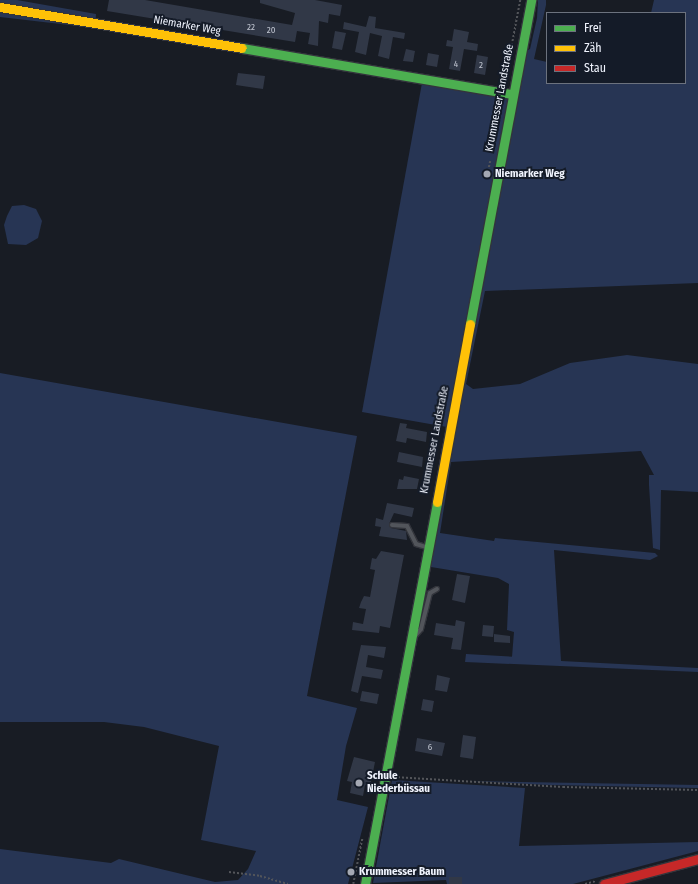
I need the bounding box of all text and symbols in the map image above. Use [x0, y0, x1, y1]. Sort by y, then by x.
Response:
legend [546, 12, 686, 84]
street label: Niemarker Weg [152, 14, 222, 38]
text: Frei [584, 21, 602, 35]
house number: 22 [247, 22, 255, 32]
house number: 20 [267, 25, 275, 35]
text: Zäh [584, 41, 602, 55]
street label: Krummesser Landstraße [483, 43, 517, 153]
house number: 4 [454, 59, 458, 69]
house number: 2 [479, 60, 483, 70]
text: Stau [584, 61, 606, 75]
place label: Niemarker Weg [495, 167, 565, 181]
marker: Niemarker Weg [482, 169, 492, 179]
street label: Krummesser Landstraße [418, 385, 452, 495]
house number: 6 [428, 742, 432, 752]
place label: Schule Niederbüssau [367, 770, 430, 796]
marker: Schule Niederbüssau [354, 778, 364, 788]
place label: Krummesser Baum [359, 865, 445, 879]
marker: Krummesser Baum [346, 867, 356, 877]

